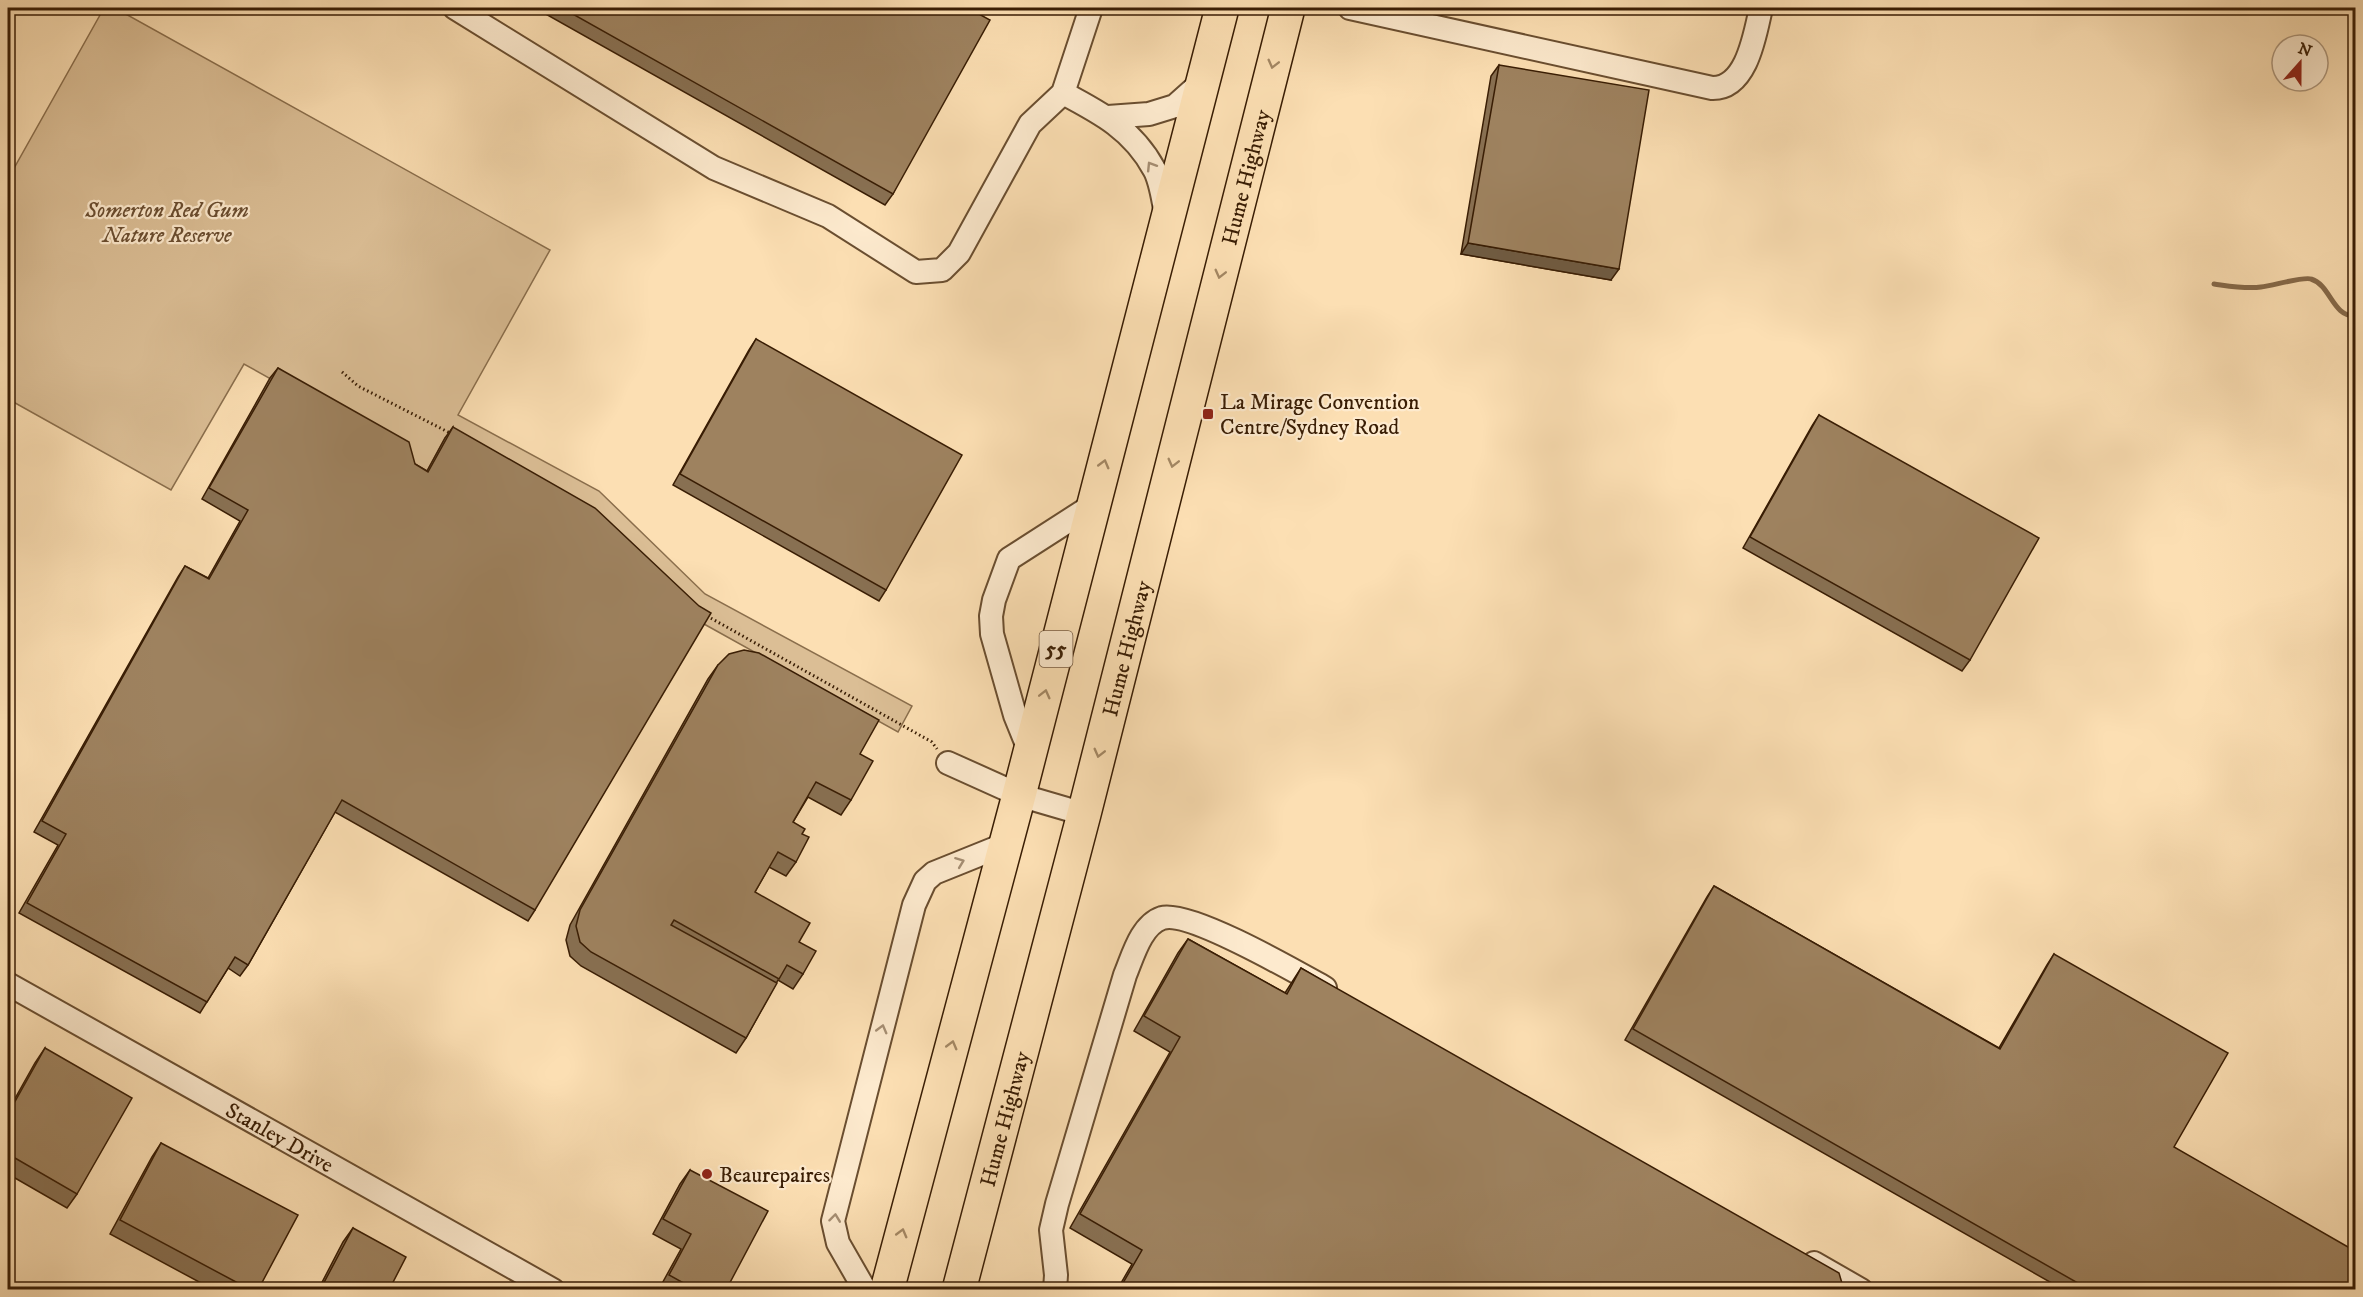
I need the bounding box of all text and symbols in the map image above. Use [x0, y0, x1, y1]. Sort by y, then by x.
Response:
north arrow [2270, 33, 2330, 93]
text: N [2295, 38, 2315, 62]
one-way arrow [1268, 59, 1281, 69]
street label: Hume Highway [1216, 106, 1277, 248]
one-way arrow [1147, 161, 1158, 172]
park label: Somerton Red Gum Nature Reserve [84, 197, 249, 249]
one-way arrow [1215, 268, 1228, 278]
place label: La Mirage Convention Centre/Sydney Road [1220, 389, 1420, 441]
marker: La Mirage Convention Centre/Sydney Road [1201, 407, 1215, 421]
one-way arrow [1167, 457, 1180, 467]
one-way arrow [1096, 459, 1109, 469]
street label: Hume Highway [1097, 577, 1158, 719]
road number: 55 [1040, 631, 1072, 667]
one-way arrow [1038, 689, 1050, 699]
one-way arrow [1094, 748, 1106, 758]
one-way arrow [954, 857, 965, 869]
one-way arrow [875, 1024, 888, 1034]
one-way arrow [945, 1040, 957, 1050]
street label: Hume Highway [975, 1048, 1036, 1190]
street label: Stanley Drive [221, 1097, 338, 1179]
place label: Beaurepaires [719, 1162, 830, 1189]
marker: Beaurepaires [700, 1167, 714, 1181]
one-way arrow [828, 1213, 840, 1223]
one-way arrow [895, 1228, 907, 1239]

